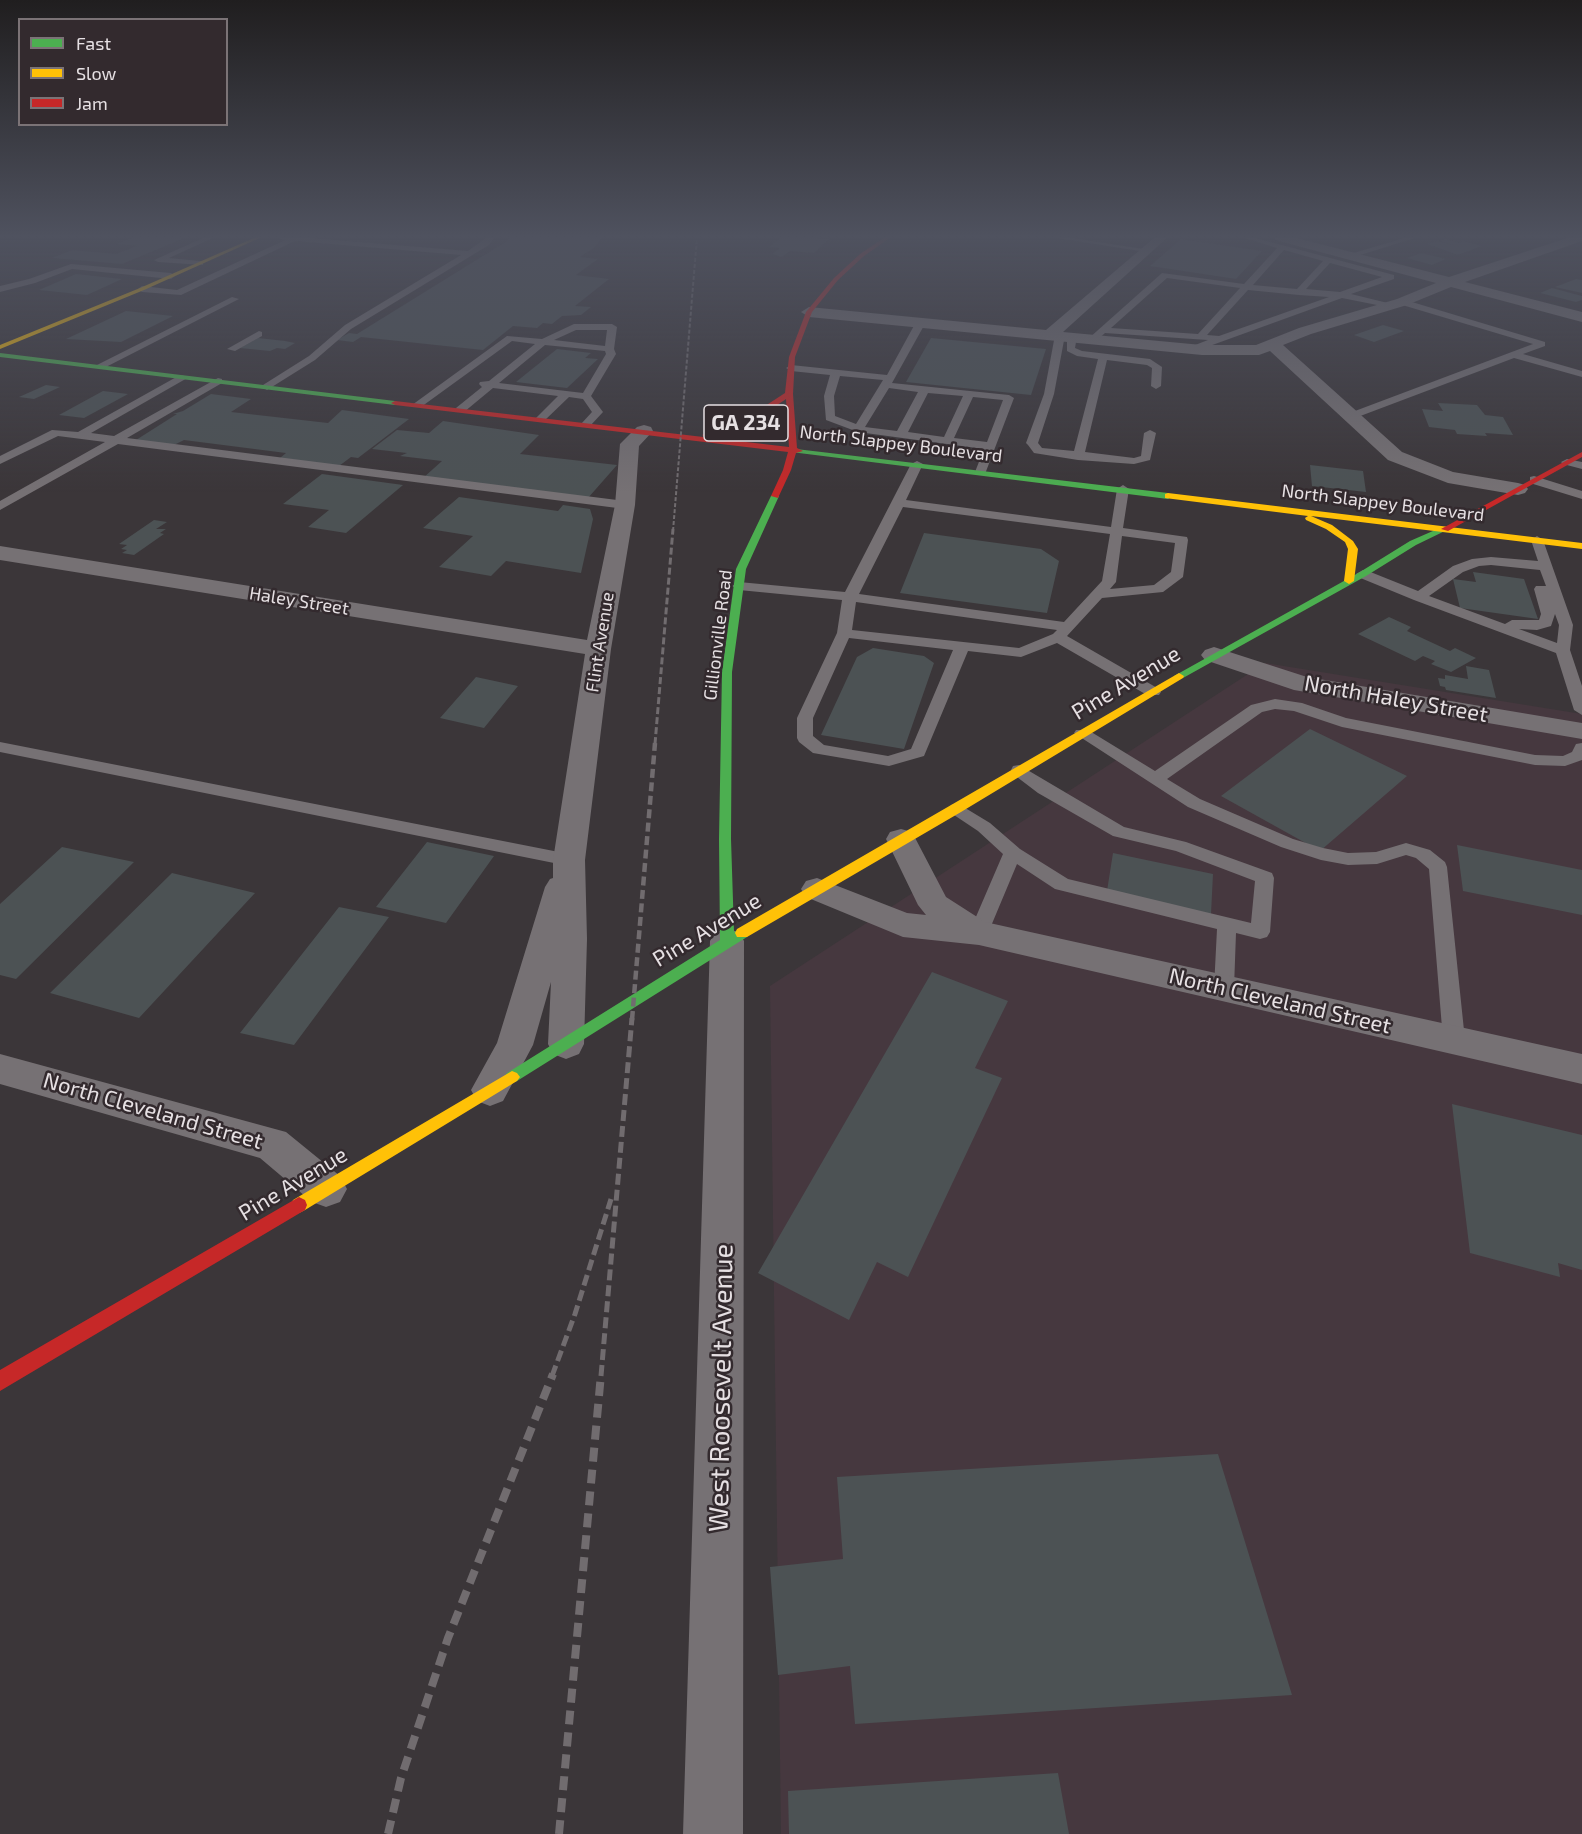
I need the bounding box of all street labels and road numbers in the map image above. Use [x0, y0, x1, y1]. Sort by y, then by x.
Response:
road number: GA 234 [704, 405, 788, 441]
street label: North Slappey Boulevard [798, 421, 1004, 467]
street label: North Slappey Boulevard [1280, 480, 1486, 526]
street label: Gillionville Road [699, 568, 737, 702]
street label: Haley Street [248, 582, 350, 620]
street label: Flint Avenue [581, 590, 619, 694]
street label: Pine Avenue [1067, 640, 1185, 726]
street label: North Haley Street [1302, 670, 1490, 728]
street label: Pine Avenue [648, 887, 766, 973]
street label: North Cleveland Street [1166, 963, 1394, 1039]
street label: North Cleveland Street [40, 1067, 266, 1155]
street label: Pine Avenue [234, 1141, 352, 1227]
street label: West Roosevelt Avenue [702, 1244, 740, 1532]

